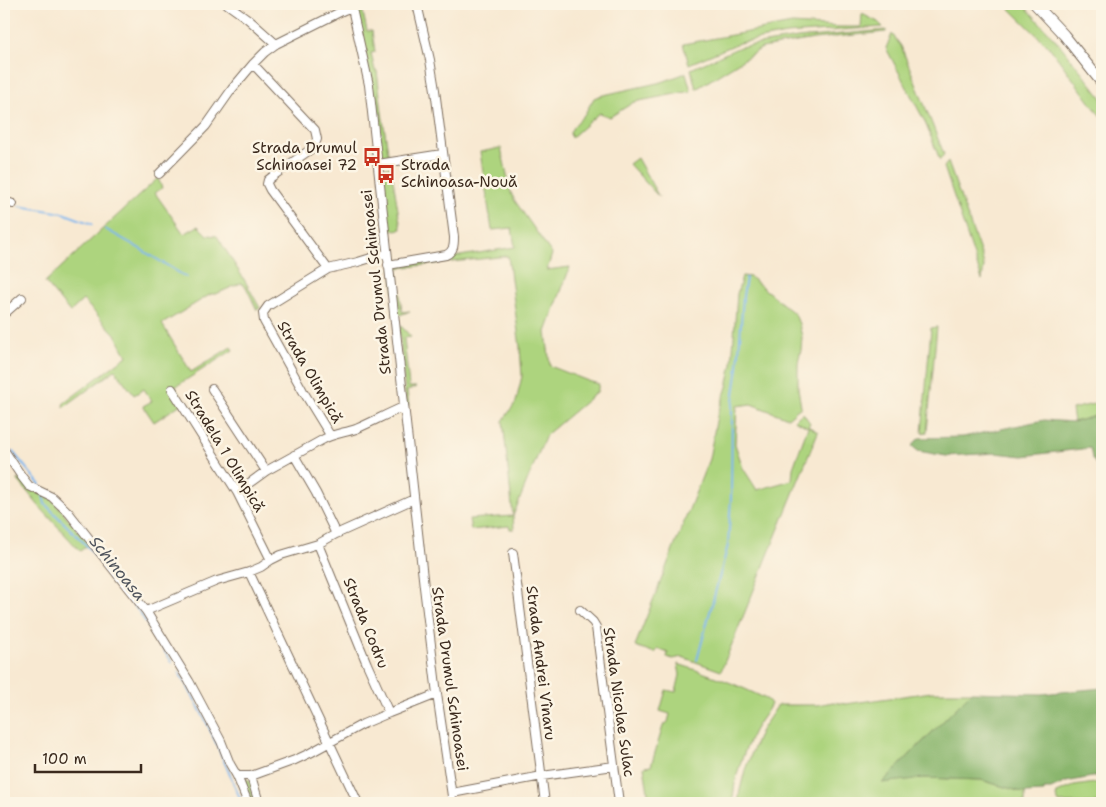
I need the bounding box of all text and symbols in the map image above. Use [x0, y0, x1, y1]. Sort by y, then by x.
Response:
place label: Strada Drumul Schinoasei 72 [252, 138, 357, 175]
bus stop icon: Strada Drumul Schinoasei 72 [361, 146, 383, 168]
place label: Strada Schinoasa-Nouă [401, 155, 518, 192]
bus stop icon: Strada Schinoasa-Nouă [375, 163, 397, 185]
street label: Strada Drumul Schinoasei [356, 188, 396, 376]
street label: Strada Olimpică [273, 317, 348, 427]
street label: Stradela 1 Olimpică [181, 386, 270, 516]
water label: Schinoasa [85, 531, 150, 605]
street label: Strada Codru [339, 575, 393, 671]
street label: Strada Andrei Vînaru [522, 584, 560, 742]
street label: Strada Drumul Schinoasei [427, 586, 473, 772]
street label: Strada Nicolae Sulac [599, 626, 639, 778]
scale bar [35, 742, 141, 774]
text: 100 m [42, 749, 87, 769]

